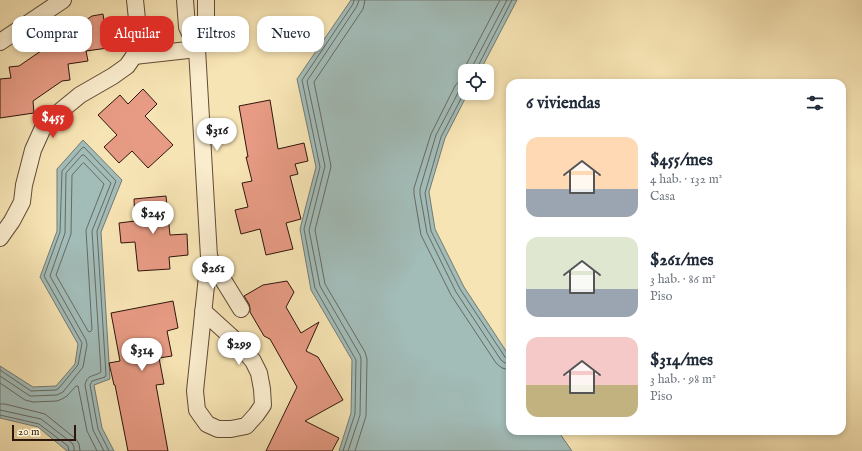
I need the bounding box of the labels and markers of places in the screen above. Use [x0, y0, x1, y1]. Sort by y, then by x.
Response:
pin: $455 [29, 105, 77, 139]
pin: $316 [193, 118, 241, 152]
pin: $245 [129, 201, 177, 235]
pin: $261 [189, 256, 237, 290]
pin: $299 [215, 332, 263, 366]
pin: $314 [118, 338, 166, 372]

